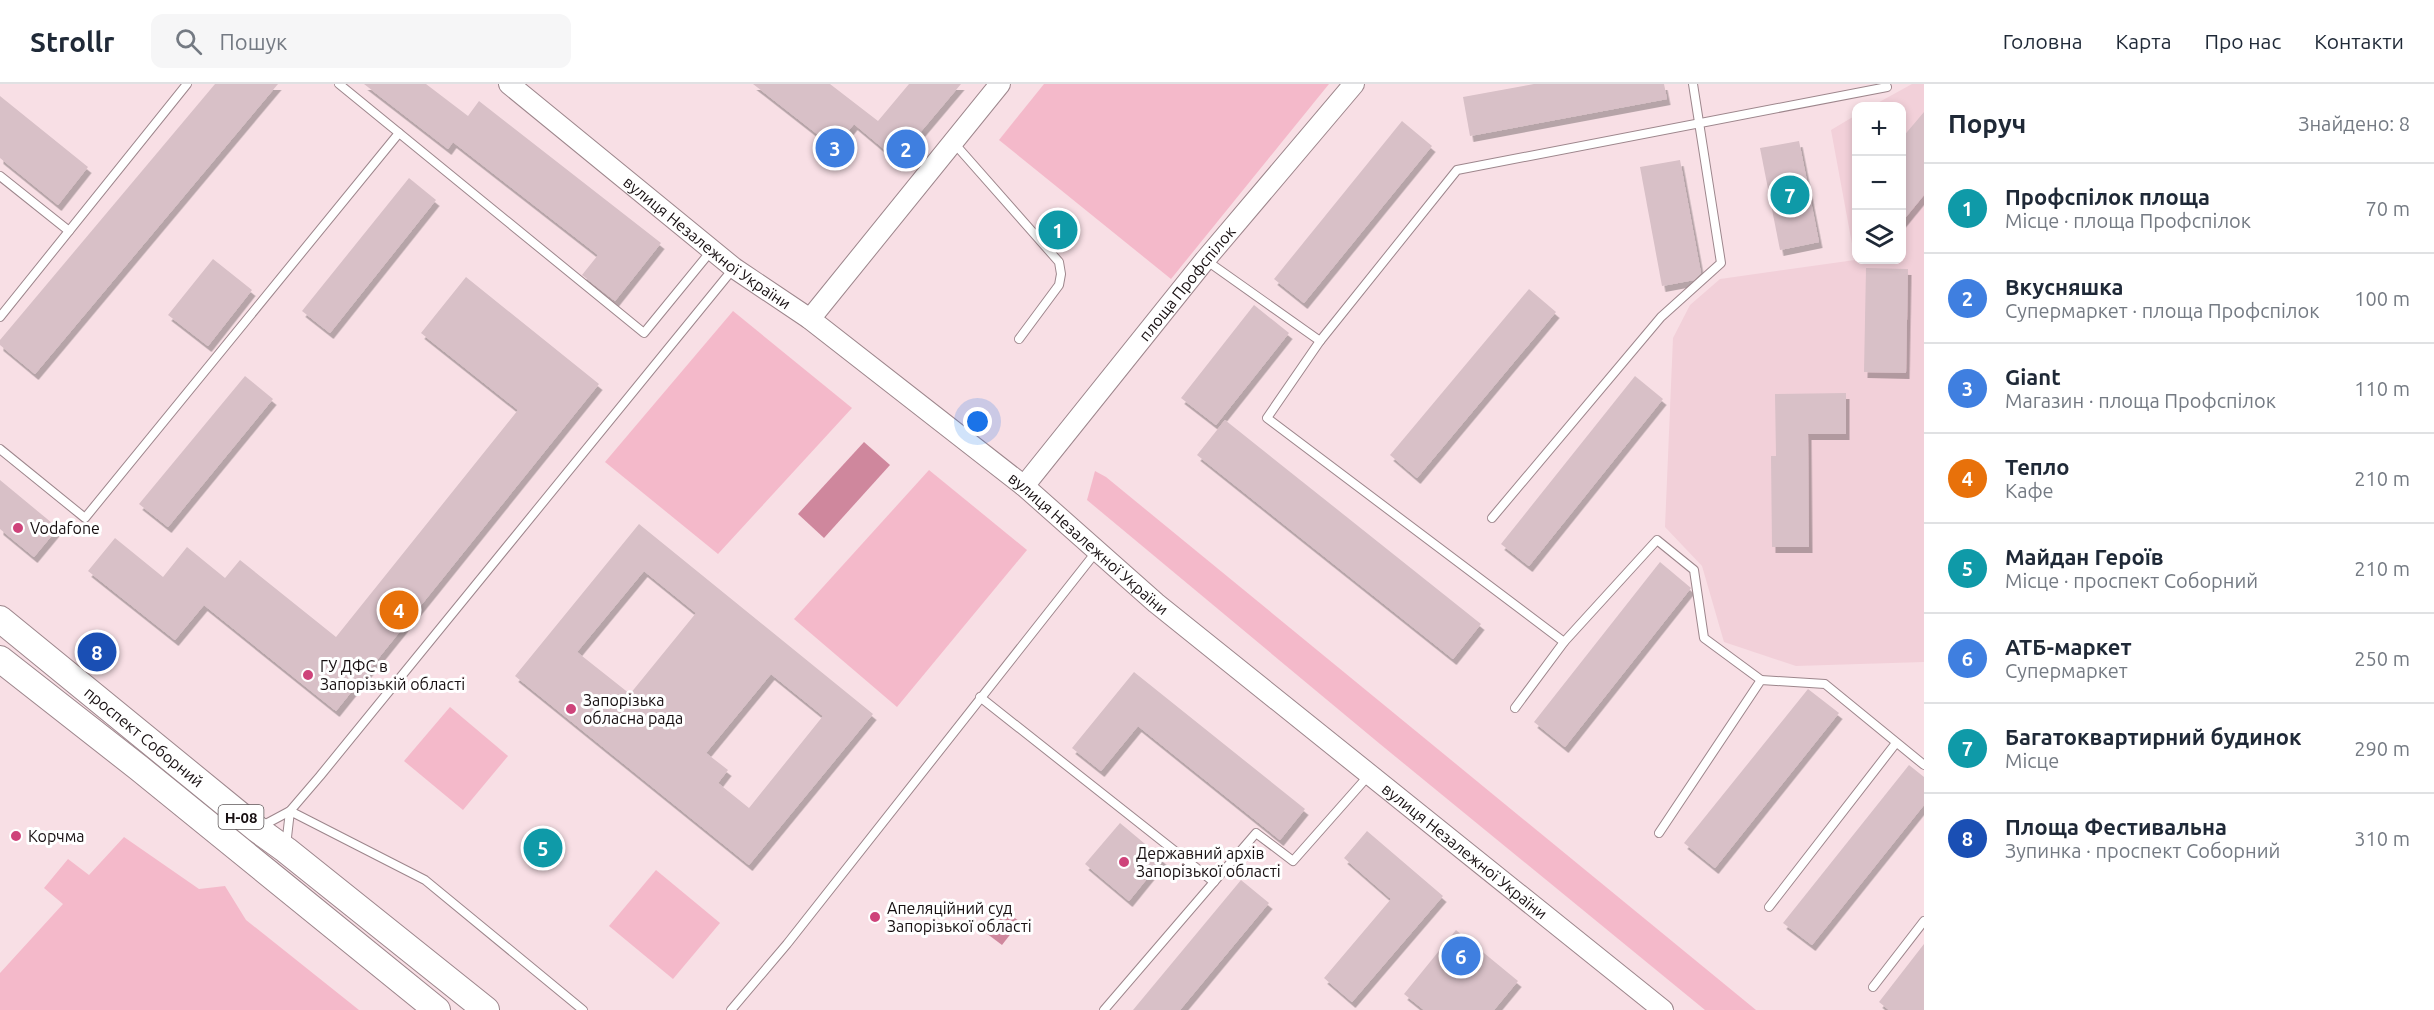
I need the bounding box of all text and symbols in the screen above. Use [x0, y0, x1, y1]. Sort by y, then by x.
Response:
search box [151, 14, 571, 68]
icon: search [172, 25, 205, 58]
text: Strollr [30, 26, 115, 57]
text: Пошук [220, 29, 287, 54]
text: Головна [2003, 29, 2083, 53]
text: Карта [2116, 29, 2171, 53]
text: Про нас [2204, 29, 2281, 53]
text: Контакти [2314, 29, 2404, 53]
map controls [1852, 102, 1906, 264]
button: + [1852, 102, 1906, 156]
text: Поруч [1948, 109, 2026, 138]
text: Знайдено: 8 [2298, 112, 2410, 135]
pin: 3 [816, 126, 854, 170]
pin: 2 [886, 126, 926, 172]
button: − [1852, 156, 1906, 210]
street label: вулиця Незалежної України [620, 172, 794, 313]
pin: 7 [1770, 172, 1810, 218]
text: Профспілок площа [2005, 184, 2210, 209]
text: 1 [1962, 197, 1973, 220]
text: 70 m [2366, 197, 2410, 220]
pin: 1 [1038, 208, 1078, 252]
text: Місце · площа Профспілок [2005, 209, 2251, 232]
button: layers [1852, 210, 1906, 264]
street label: площа Профспілок [1135, 222, 1239, 344]
text: Вкусняшка [2005, 274, 2124, 299]
text: 2 [1962, 287, 1973, 310]
text: 100 m [2354, 287, 2410, 310]
text: Супермаркет · площа Профспілок [2005, 299, 2319, 322]
text: Giant [2005, 364, 2061, 389]
text: 3 [1962, 377, 1973, 400]
text: 110 m [2354, 377, 2410, 400]
text: Магазин · площа Профспілок [2005, 389, 2276, 412]
your location [963, 407, 992, 436]
text: Тепло [2005, 454, 2070, 479]
text: 4 [1962, 467, 1973, 490]
text: 210 m [2354, 467, 2410, 490]
street label: вулиця Незалежної України [1005, 469, 1172, 618]
text: Кафе [2005, 479, 2054, 502]
place label: Vodafone [30, 519, 100, 537]
marker: Vodafone [11, 521, 25, 535]
text: Майдан Героїв [2005, 544, 2164, 569]
text: 5 [1962, 557, 1973, 580]
text: 210 m [2354, 557, 2410, 580]
text: Місце · проспект Соборний [2005, 569, 2258, 592]
pin: 4 [380, 588, 418, 632]
pin: 8 [78, 630, 116, 674]
text: АТБ-маркет [2005, 634, 2132, 659]
text: 6 [1962, 647, 1973, 670]
text: 250 m [2354, 647, 2410, 670]
place label: ГУ ДФС в Запорізькій області [320, 657, 465, 693]
text: Супермаркет [2005, 659, 2128, 682]
marker: ГУ ДФС в Запорізькій області [301, 668, 315, 682]
street label: проспект Соборний [81, 683, 207, 791]
place label: Запорізька обласна рада [583, 691, 683, 727]
marker: Запорізька обласна рада [564, 702, 578, 716]
text: Багатоквартирний будинок [2005, 724, 2301, 749]
text: 7 [1962, 737, 1973, 760]
text: 290 m [2354, 737, 2410, 760]
text: Місце [2005, 749, 2059, 772]
street label: вулиця Незалежної України [1379, 779, 1551, 923]
road number: Н-08 [218, 805, 264, 829]
text: Площа Фестивальна [2005, 814, 2227, 839]
pin: 5 [524, 826, 562, 870]
place label: Корчма [28, 827, 85, 845]
text: 8 [1962, 827, 1973, 850]
text: 310 m [2354, 827, 2410, 850]
marker: Корчма [9, 829, 23, 843]
text: Зупинка · проспект Соборний [2005, 839, 2280, 862]
place label: Державний архів Запорізької області [1136, 844, 1281, 880]
marker: Державний архів Запорізької області [1117, 855, 1131, 869]
place label: Апеляційний суд Запорізької області [887, 899, 1032, 935]
marker: Апеляційний суд Запорізької області [868, 910, 882, 924]
pin: 6 [1442, 934, 1480, 978]

